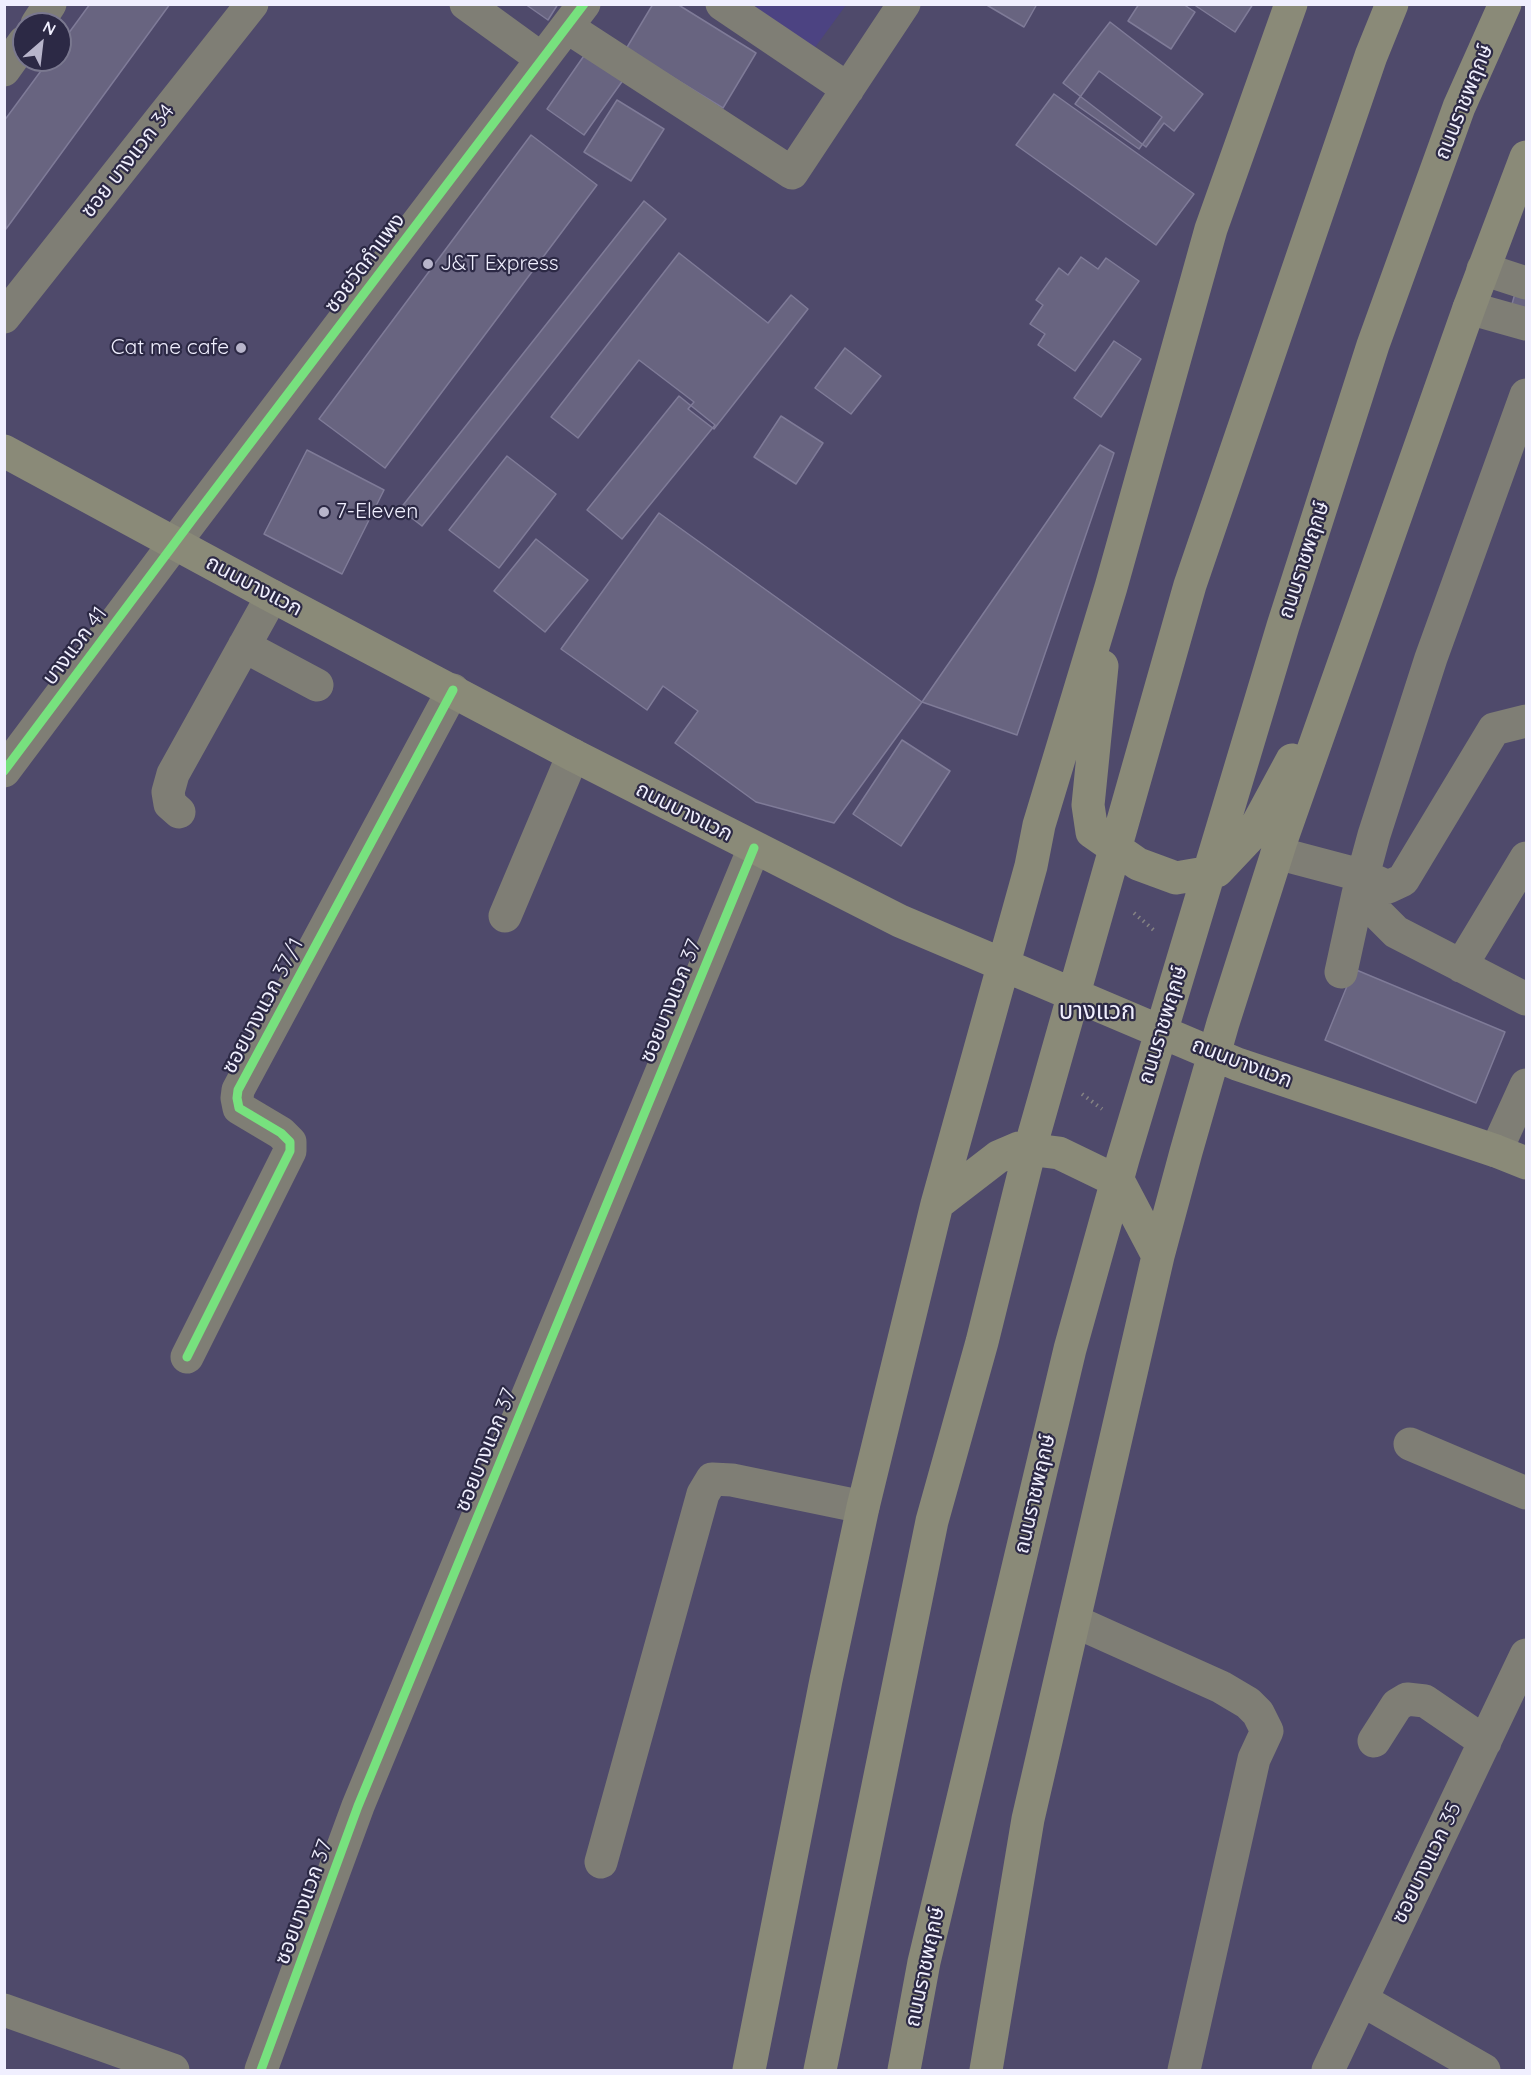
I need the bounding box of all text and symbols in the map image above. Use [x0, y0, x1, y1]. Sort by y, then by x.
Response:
north arrow [12, 12, 72, 72]
text: N [40, 16, 59, 39]
street label: ถนนราชพฤกษ์ [1429, 41, 1499, 163]
street label: ซอย บางแวก 34 [76, 99, 180, 223]
street label: ซอยวัดกำแพง [319, 208, 411, 318]
place label: J&T Express [440, 251, 559, 277]
marker: J&T Express [421, 257, 435, 271]
place label: Cat me cafe [111, 335, 229, 361]
marker: Cat me cafe [234, 341, 248, 355]
street label: ถนนราชพฤกษ์ [1273, 498, 1335, 622]
place label: 7-Eleven [336, 499, 418, 525]
marker: 7-Eleven [317, 505, 331, 519]
street label: ถนนบางแวก [201, 550, 307, 622]
street label: บางแวก 41 [37, 602, 113, 690]
street label: ถนนบางแวก [631, 777, 737, 847]
street label: ซอยบางแวก 37/1 [217, 934, 309, 1078]
street label: ซอยบางแวก 37 [635, 936, 707, 1066]
street label: ถนนราชพฤกษ์ [1133, 963, 1193, 1087]
district label: บางแวก [1059, 998, 1135, 1026]
street label: ถนนบางแวก [1188, 1032, 1296, 1094]
street label: ซอยบางแวก 37 [450, 1385, 522, 1515]
street label: ถนนราชพฤกษ์ [1009, 1432, 1061, 1556]
street label: ซอยบางแวก 35 [1387, 1798, 1467, 1928]
street label: ซอยบางแวก 37 [270, 1836, 338, 1968]
street label: ถนนราชพฤกษ์ [900, 1905, 950, 2029]

